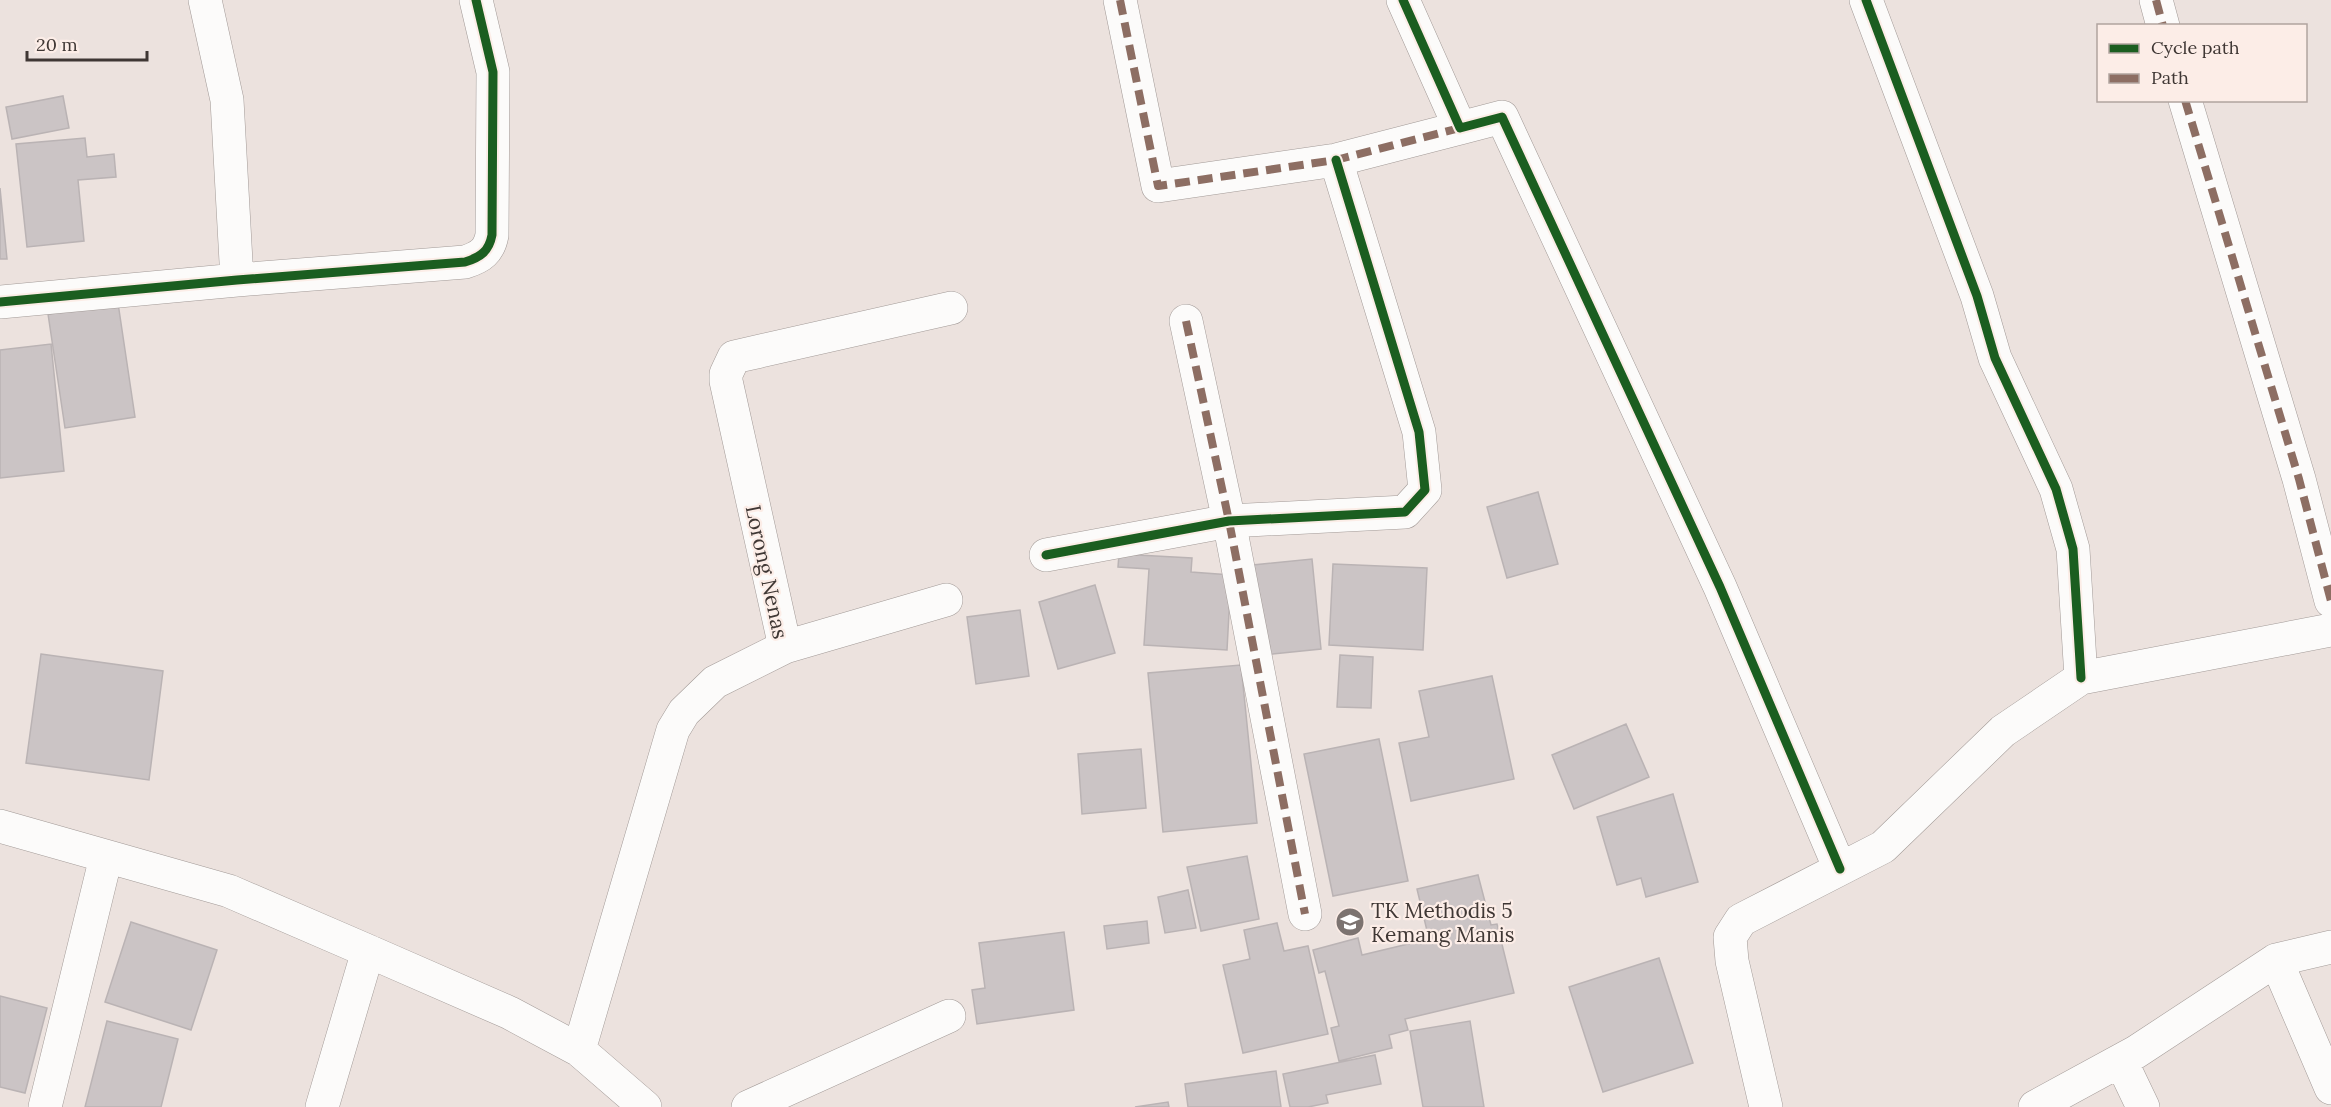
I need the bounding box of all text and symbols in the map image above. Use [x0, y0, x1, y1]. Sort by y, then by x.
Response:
scale bar [27, 24, 147, 62]
legend [2097, 24, 2307, 102]
text: 20 m [36, 33, 78, 56]
text: Cycle path [2151, 36, 2240, 59]
text: Path [2151, 66, 2189, 89]
street label: Lorong Nenas [740, 503, 794, 641]
place label: TK Methodis 5 Kemang Manis [1371, 897, 1514, 948]
school or university icon: TK Methodis 5 Kemang Manis [1334, 906, 1366, 938]

